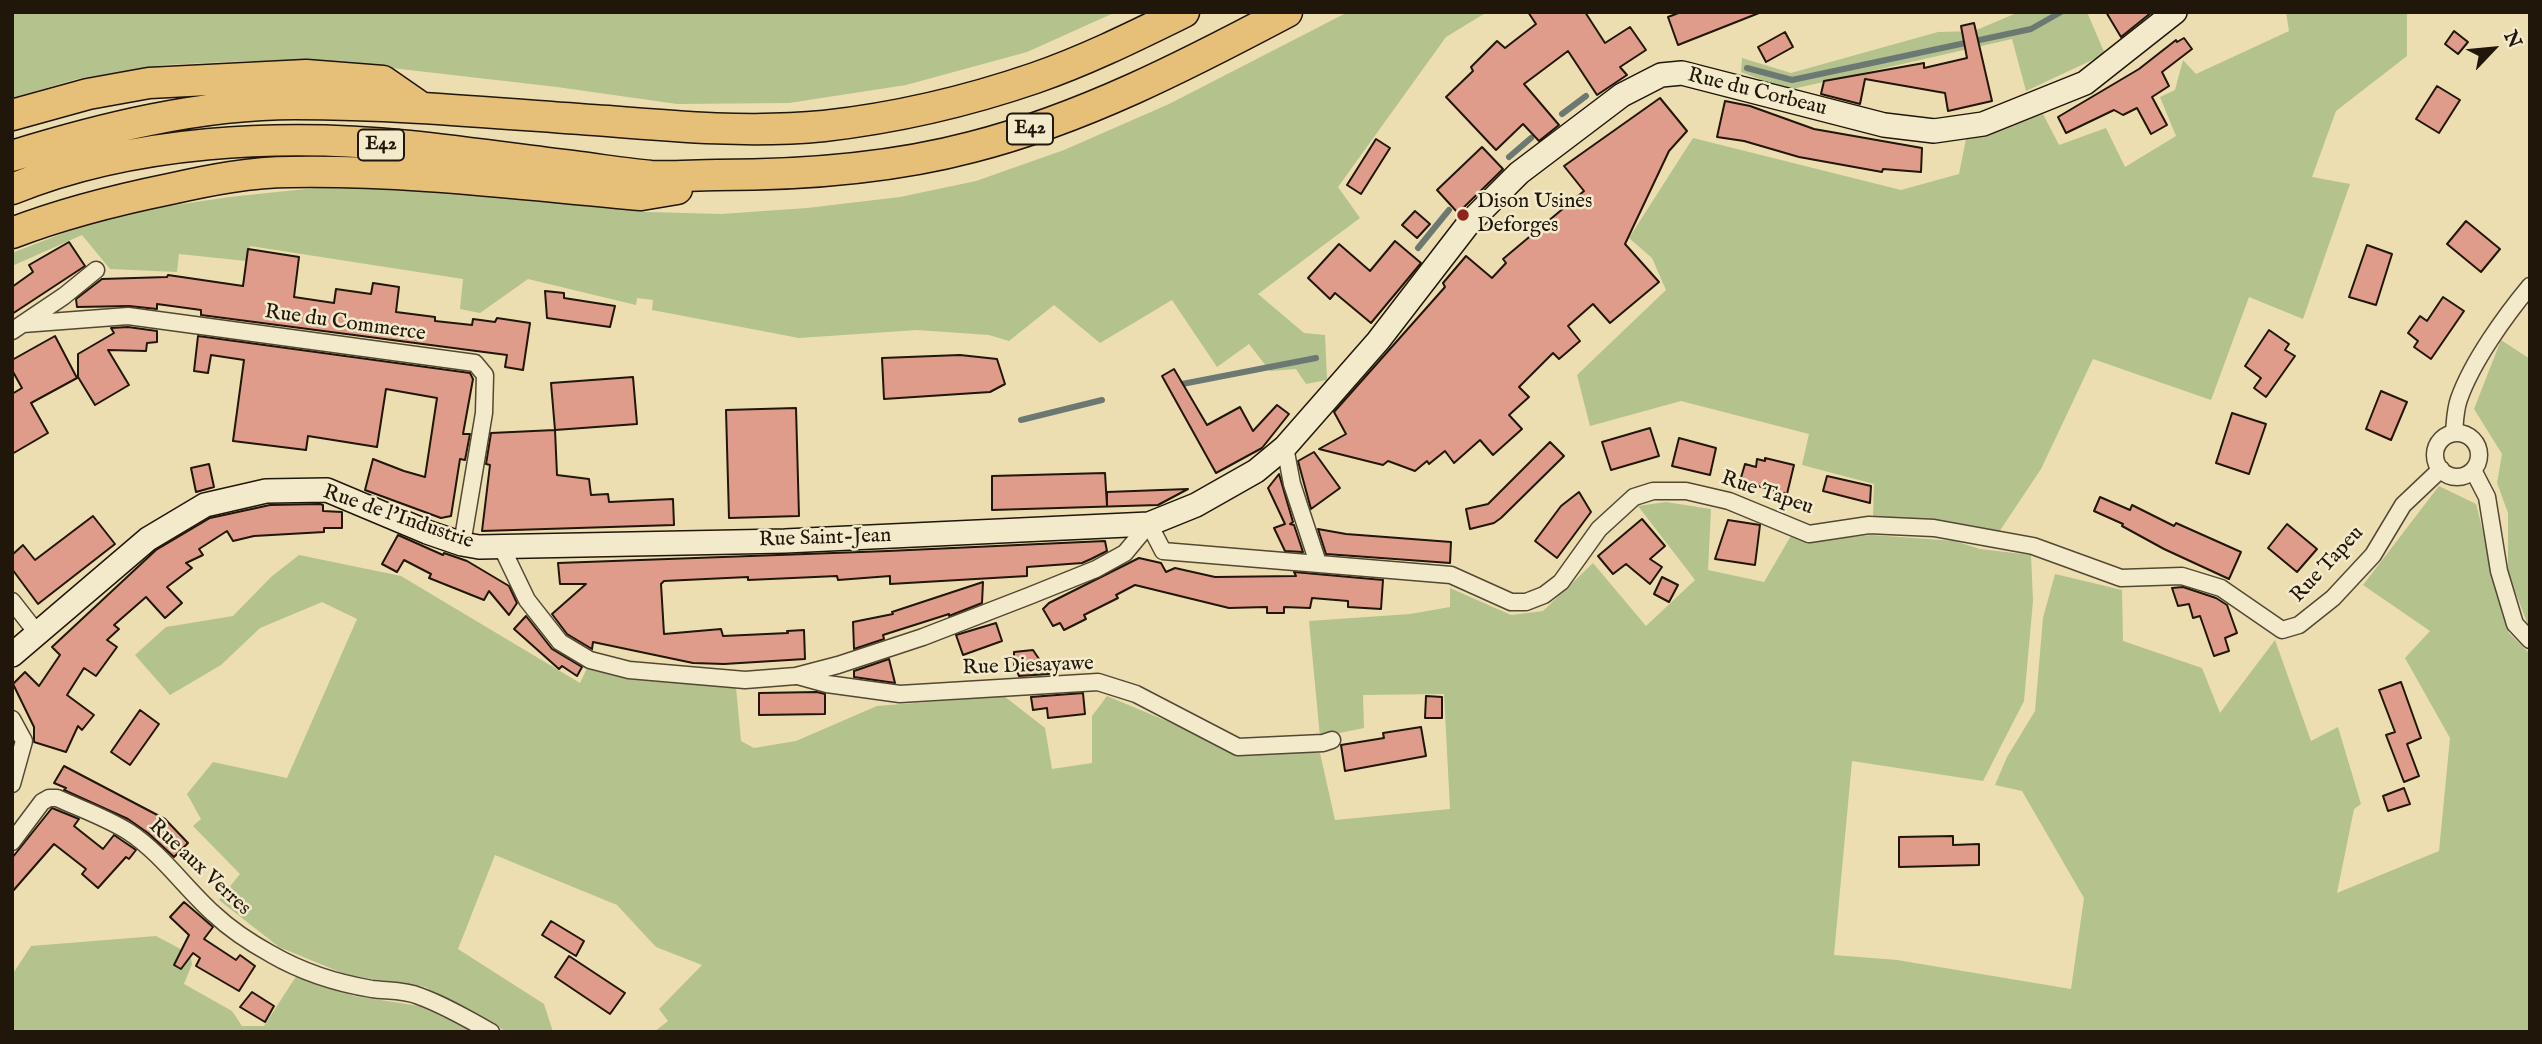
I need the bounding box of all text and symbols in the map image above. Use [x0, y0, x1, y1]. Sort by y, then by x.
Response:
north arrow [2458, 14, 2528, 84]
text: N [2497, 27, 2526, 52]
street label: Rue du Corbeau [1685, 64, 1829, 122]
road number: E42 [1007, 113, 1053, 144]
road number: E42 [358, 130, 404, 160]
place label: Dison Usines Deforges [1477, 190, 1592, 240]
marker: Dison Usines Deforges [1455, 207, 1471, 223]
street label: Rue du Commerce [263, 300, 427, 348]
street label: Rue Tapeu [1718, 467, 1816, 521]
street label: Rue de l'Industrie [319, 480, 477, 556]
street label: Rue Tapeu [2286, 521, 2370, 609]
street label: Rue Saint-Jean [758, 524, 892, 554]
street label: Rue Diesayawe [962, 652, 1094, 682]
street label: Rue aux Verres [143, 814, 255, 922]

